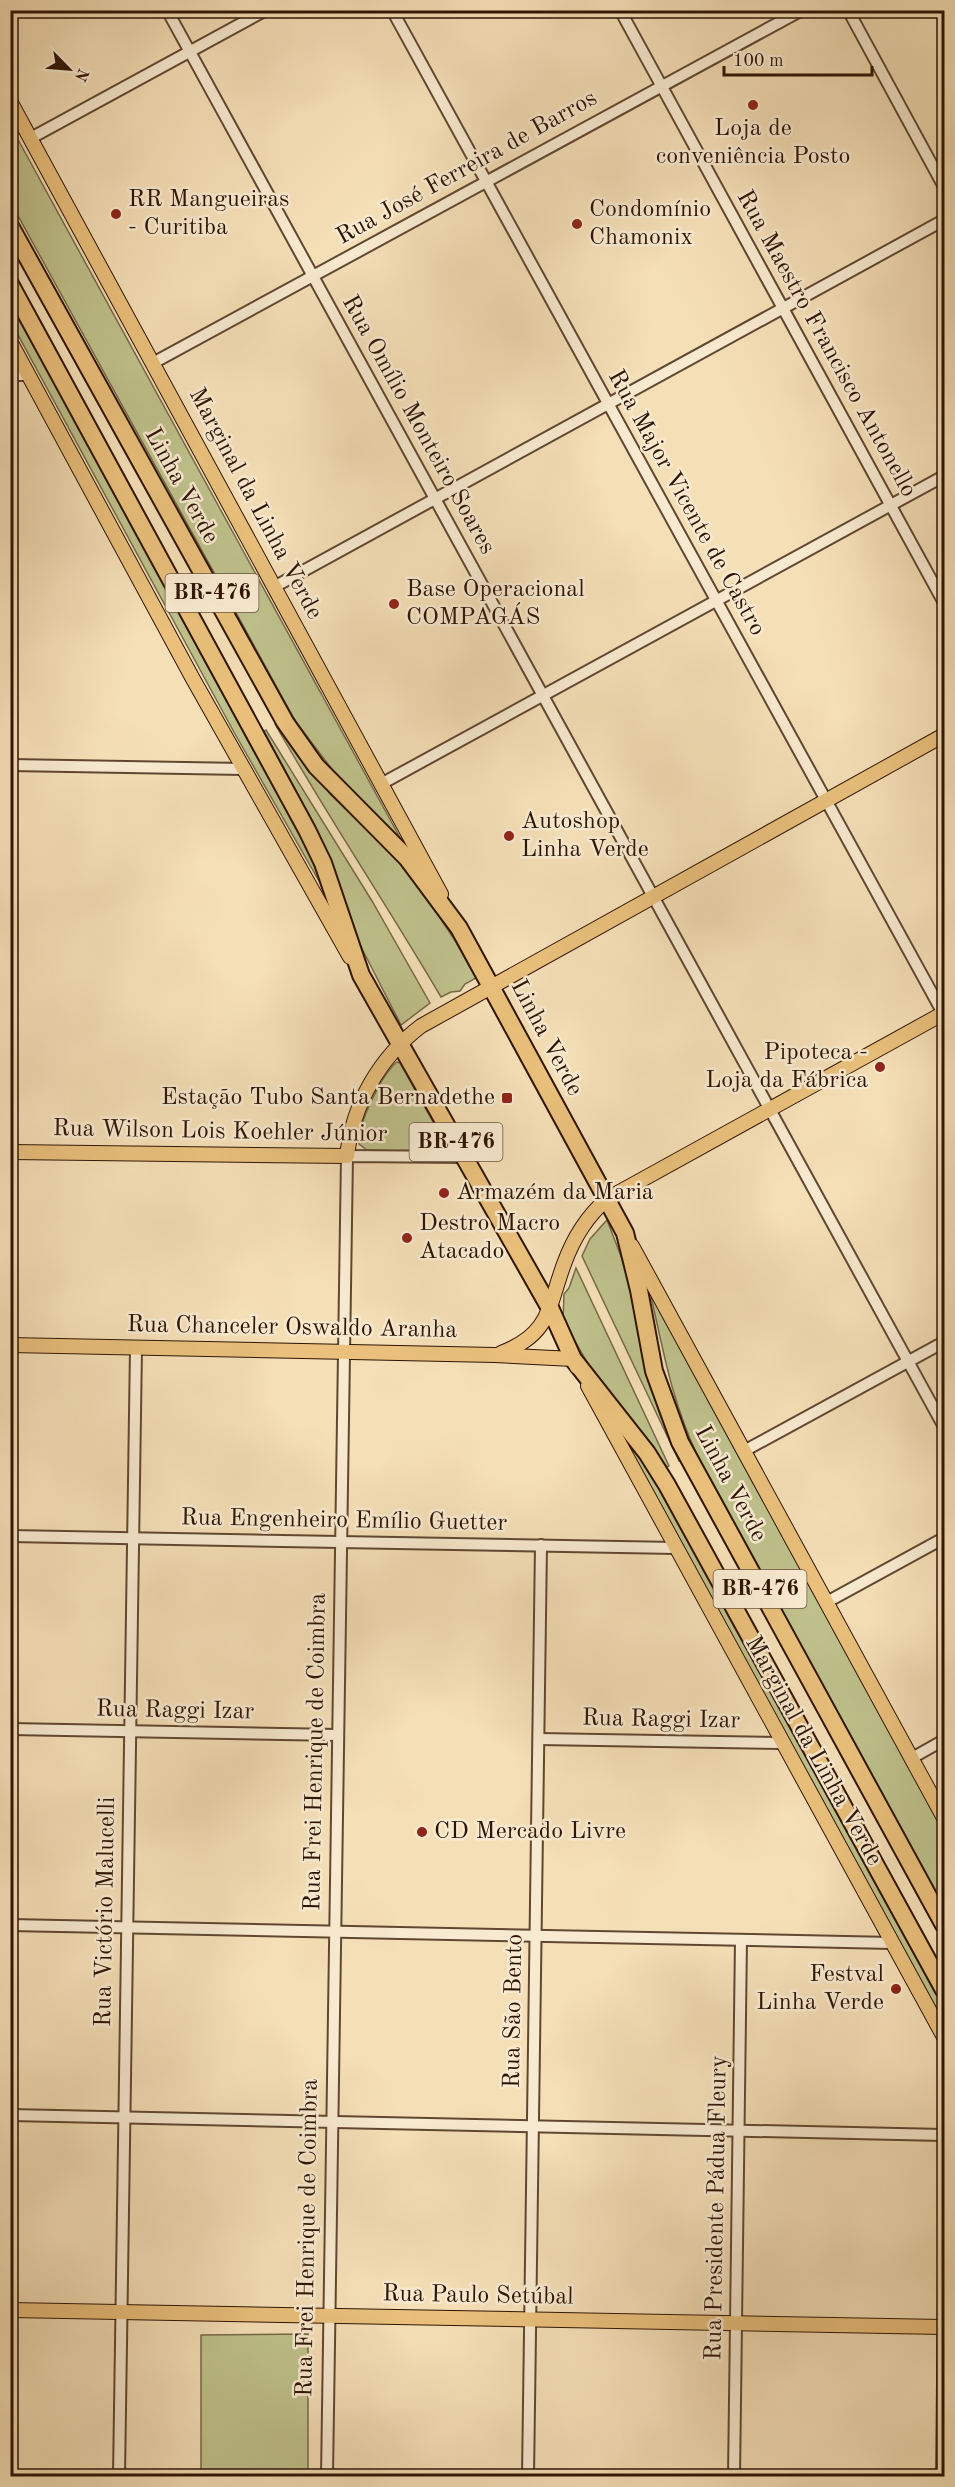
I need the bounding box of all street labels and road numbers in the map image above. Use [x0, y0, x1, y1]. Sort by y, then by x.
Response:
street label: Rua José Ferreira de Barros [333, 86, 601, 250]
street label: Rua Maestro Francisco Antonello [731, 187, 921, 501]
street label: Rua Omílio Monteiro Soares [337, 292, 499, 558]
street label: Rua Major Vicente de Castro [603, 366, 769, 640]
street label: Marginal da Linha Verde [184, 384, 326, 624]
street label: Linha Verde [140, 424, 222, 548]
road number: BR-476 [166, 574, 258, 612]
street label: Linha Verde [505, 976, 587, 1100]
street label: Rua Wilson Lois Koehler Júnior [52, 1117, 388, 1147]
road number: BR-476 [410, 1123, 502, 1161]
street label: Rua Chanceler Oswaldo Aranha [127, 1313, 458, 1343]
street label: Linha Verde [689, 1422, 771, 1546]
street label: Rua Engenheiro Emílio Guetter [181, 1506, 508, 1536]
road number: BR-476 [714, 1570, 807, 1608]
street label: Rua Frei Henrique de Coimbra [301, 1592, 331, 1911]
street label: Marginal da Linha Verde [740, 1632, 886, 1870]
street label: Rua Raggi Izar [96, 1698, 255, 1724]
street label: Rua Raggi Izar [582, 1707, 741, 1733]
street label: Rua Victório Malucelli [92, 1797, 120, 2027]
street label: Rua São Bento [501, 1933, 527, 2089]
street label: Rua Presidente Pádua Fleury [702, 2055, 732, 2361]
street label: Rua Frei Henrique de Coimbra [293, 2078, 323, 2397]
street label: Rua Paulo Setúbal [382, 2282, 574, 2310]

